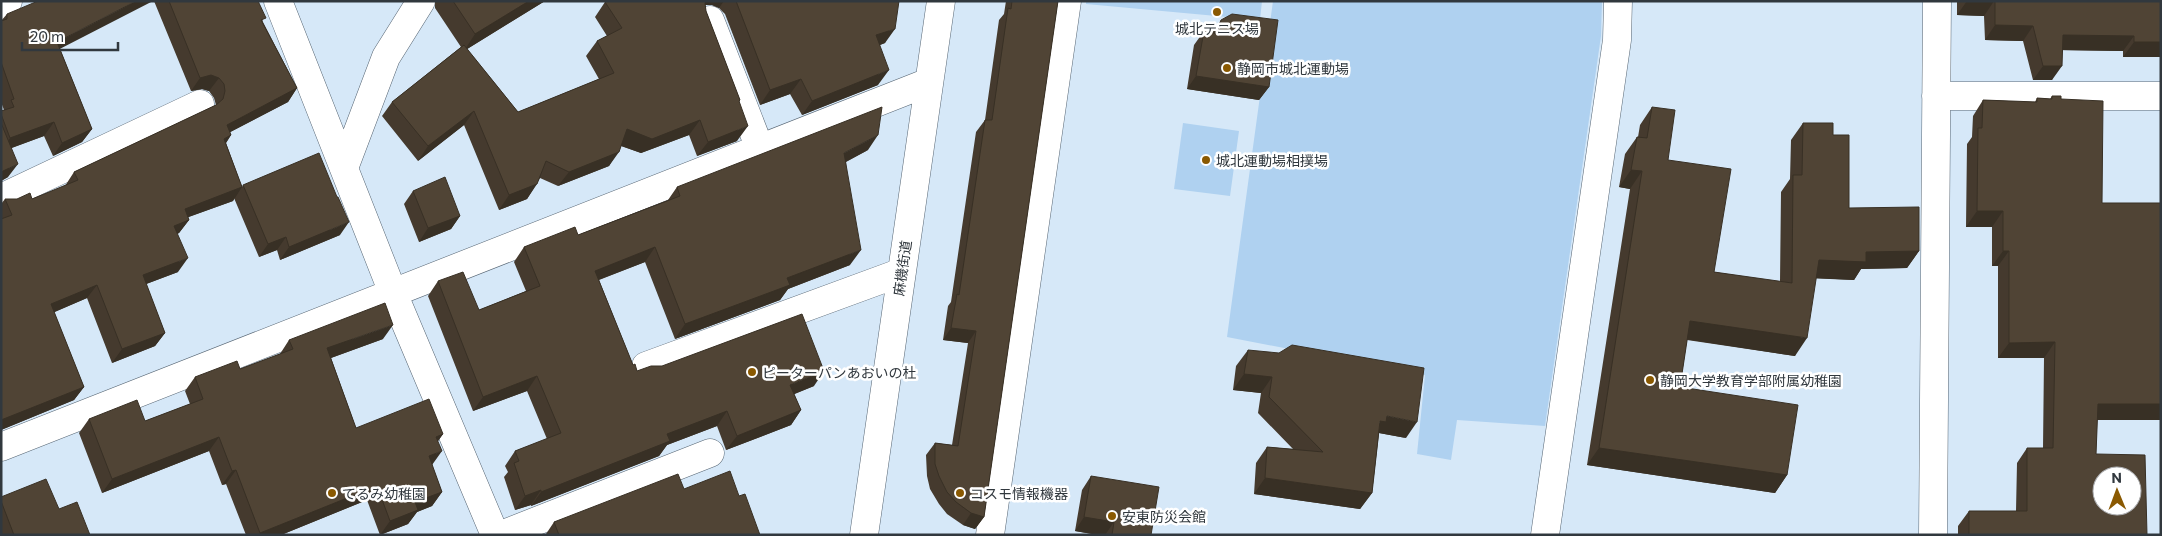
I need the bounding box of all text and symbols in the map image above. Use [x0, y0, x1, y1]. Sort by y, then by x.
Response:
marker: 城北テニス場 [1211, 6, 1223, 18]
scale bar [22, 20, 119, 52]
place label: 城北テニス場 [1175, 20, 1259, 37]
text: 20 m [30, 27, 64, 45]
place label: 静岡市城北運動場 [1237, 60, 1349, 77]
marker: 静岡市城北運動場 [1221, 62, 1233, 74]
place label: 城北運動場相撲場 [1216, 152, 1328, 169]
marker: 城北運動場相撲場 [1200, 154, 1212, 166]
street label: 麻機街道 [890, 239, 914, 297]
place label: ピーターパンあおいの杜 [762, 364, 917, 381]
marker: ピーターパンあおいの杜 [746, 366, 758, 378]
place label: 静岡大学教育学部附属幼稚園 [1660, 372, 1842, 389]
marker: 静岡大学教育学部附属幼稚園 [1644, 374, 1656, 386]
north arrow [2092, 466, 2142, 516]
text: N [2111, 469, 2122, 486]
place label: てるみ幼稚園 [342, 485, 426, 502]
place label: コスモ情報機器 [970, 485, 1068, 502]
marker: てるみ幼稚園 [326, 487, 338, 499]
marker: コスモ情報機器 [954, 487, 966, 499]
place label: 安東防災会館 [1122, 508, 1206, 525]
marker: 安東防災会館 [1106, 510, 1118, 522]

